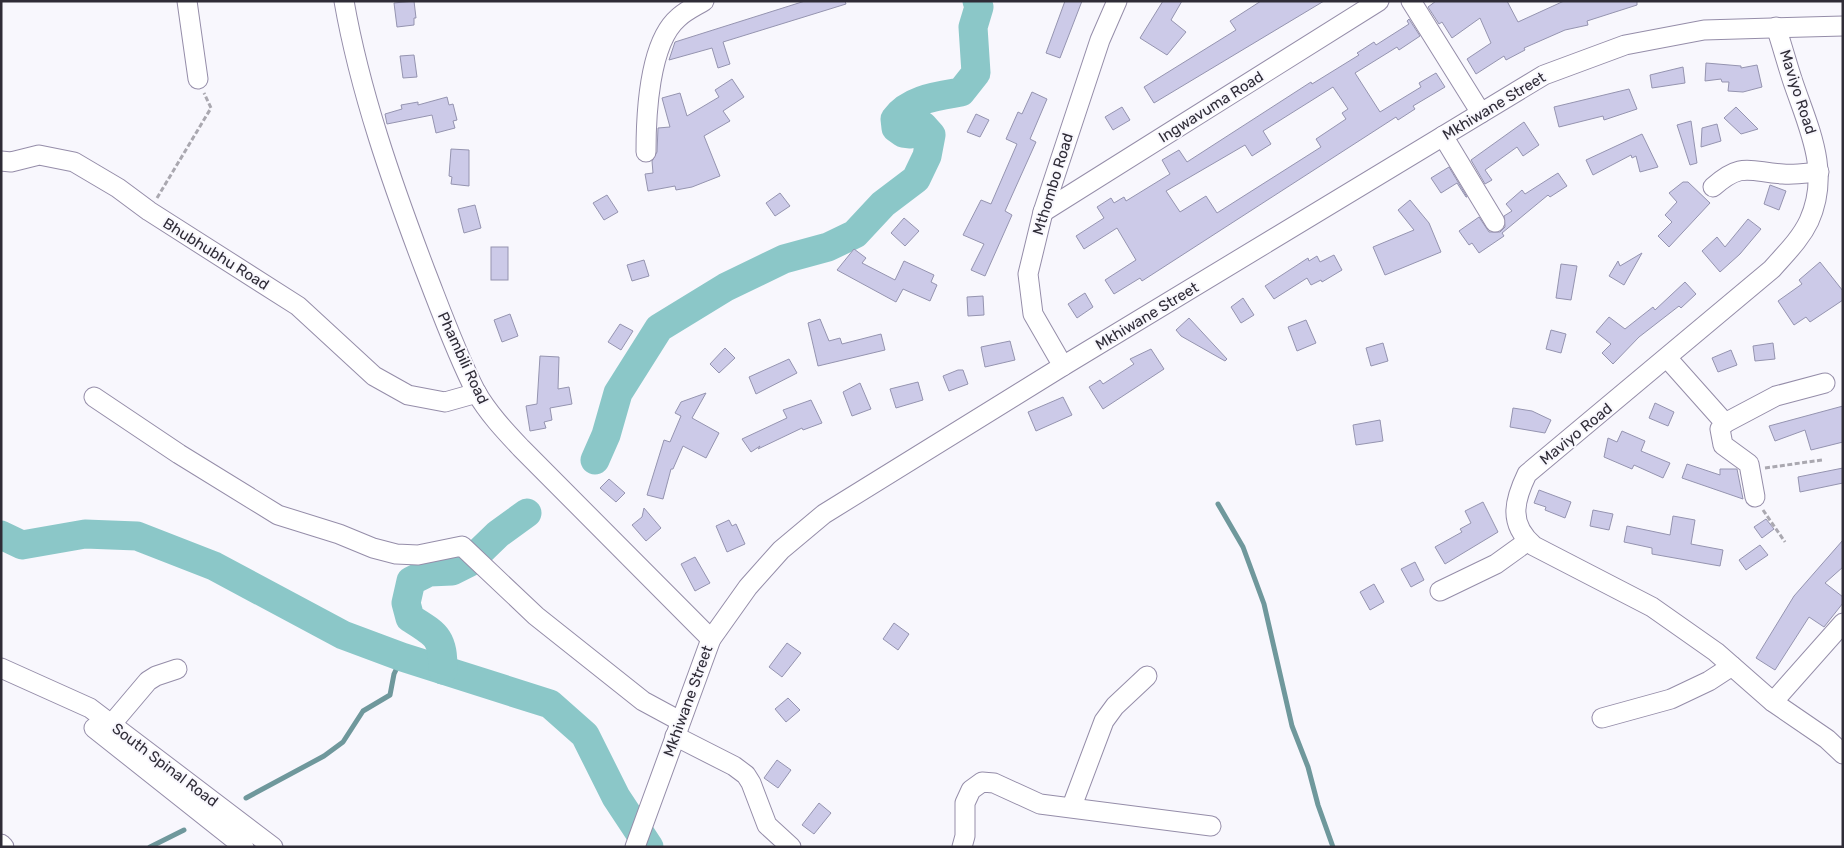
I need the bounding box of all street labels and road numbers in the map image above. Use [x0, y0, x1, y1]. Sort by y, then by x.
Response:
street label: Maviyo Road [1776, 47, 1820, 137]
street label: Ingwavuma Road [1155, 68, 1267, 146]
street label: Mkhiwane Street [1439, 68, 1549, 144]
street label: Mthombo Road [1029, 131, 1077, 237]
street label: Bhubhubhu Road [160, 214, 272, 294]
street label: Mkhiwane Street [1092, 278, 1202, 354]
street label: Phambili Road [434, 309, 492, 407]
street label: Maviyo Road [1536, 399, 1616, 469]
street label: Mkhiwane Street [660, 643, 717, 759]
street label: South Spinal Road [109, 719, 221, 811]

